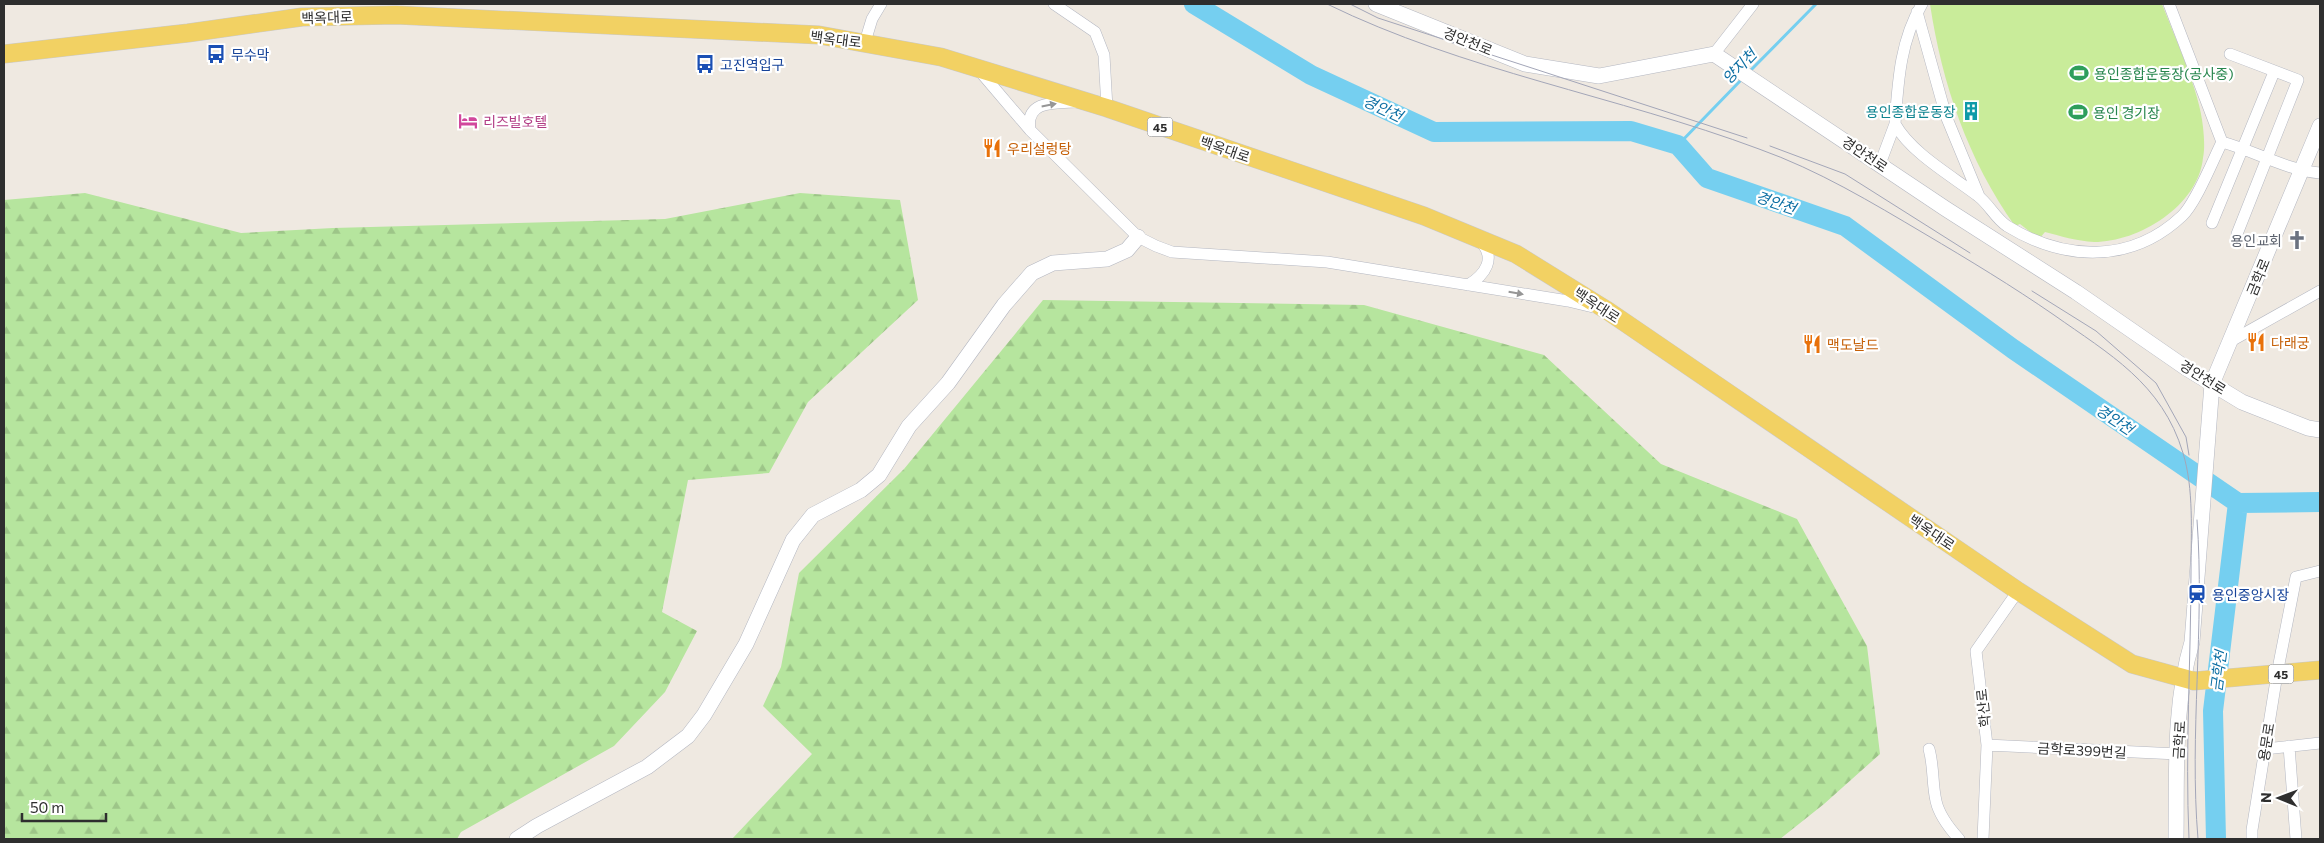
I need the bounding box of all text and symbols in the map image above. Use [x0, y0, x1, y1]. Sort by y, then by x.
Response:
street label: 백옥대로 [301, 8, 353, 26]
street label: 경안천로 [1441, 23, 1495, 59]
street label: 백옥대로 [809, 27, 863, 51]
bus stop icon: 무수막 [205, 43, 227, 65]
water label: 양지천 [1718, 43, 1761, 87]
place label: 무수막 [231, 46, 270, 63]
bus stop icon: 고진역입구 [694, 53, 716, 75]
place label: 고진역입구 [720, 56, 785, 73]
sports icon: 용인종합운동장(공사중) [2068, 62, 2090, 84]
place label: 용인종합운동장(공사중) [2094, 65, 2234, 82]
water label: 경안천 [1360, 91, 1408, 126]
building icon: 용인종합운동장 [1960, 100, 1982, 122]
one-way arrow [1041, 101, 1056, 109]
sports icon: 용인 경기장 [2067, 101, 2089, 123]
place label: 용인종합운동장 [1866, 103, 1956, 120]
place label: 용인 경기장 [2093, 104, 2160, 121]
hotel icon: 리즈빌호텔 [457, 110, 479, 132]
place label: 리즈빌호텔 [483, 113, 547, 130]
road number: 45 [1148, 118, 1172, 136]
street label: 백옥대로 [1198, 133, 1252, 165]
street label: 경안천로 [1839, 133, 1891, 176]
restaurant icon: 우리설렁탕 [981, 137, 1003, 159]
place label: 우리설렁탕 [1007, 140, 1072, 157]
water label: 경안천 [1753, 187, 1801, 218]
church icon: 용인교회 [2286, 229, 2308, 251]
place label: 용인교회 [2230, 232, 2282, 249]
street label: 금학로 [2243, 256, 2273, 298]
street label: 백옥대로 [1571, 284, 1623, 326]
one-way arrow [1508, 290, 1524, 298]
restaurant icon: 다래궁 [2245, 331, 2267, 353]
restaurant icon: 맥도날드 [1801, 333, 1823, 355]
place label: 다래궁 [2271, 334, 2310, 351]
place label: 맥도날드 [1827, 336, 1879, 353]
street label: 경안천로 [2177, 356, 2229, 398]
water label: 경안천 [2093, 400, 2139, 439]
street label: 백옥대로 [1906, 511, 1958, 554]
station icon: 용인중앙시장 [2186, 583, 2208, 605]
place label: 용인중앙시장 [2212, 586, 2289, 603]
water label: 금학천 [2207, 647, 2230, 693]
road number: 45 [2268, 664, 2294, 684]
street label: 학산로 [1973, 688, 1993, 728]
street label: 금학로 [2170, 720, 2189, 760]
street label: 용문로 [2255, 721, 2277, 762]
street label: 금학로399번길 [2037, 739, 2127, 761]
north arrow [2254, 773, 2304, 823]
scale bar [22, 790, 106, 822]
text: N [2257, 792, 2274, 803]
text: 50 m [30, 798, 64, 816]

